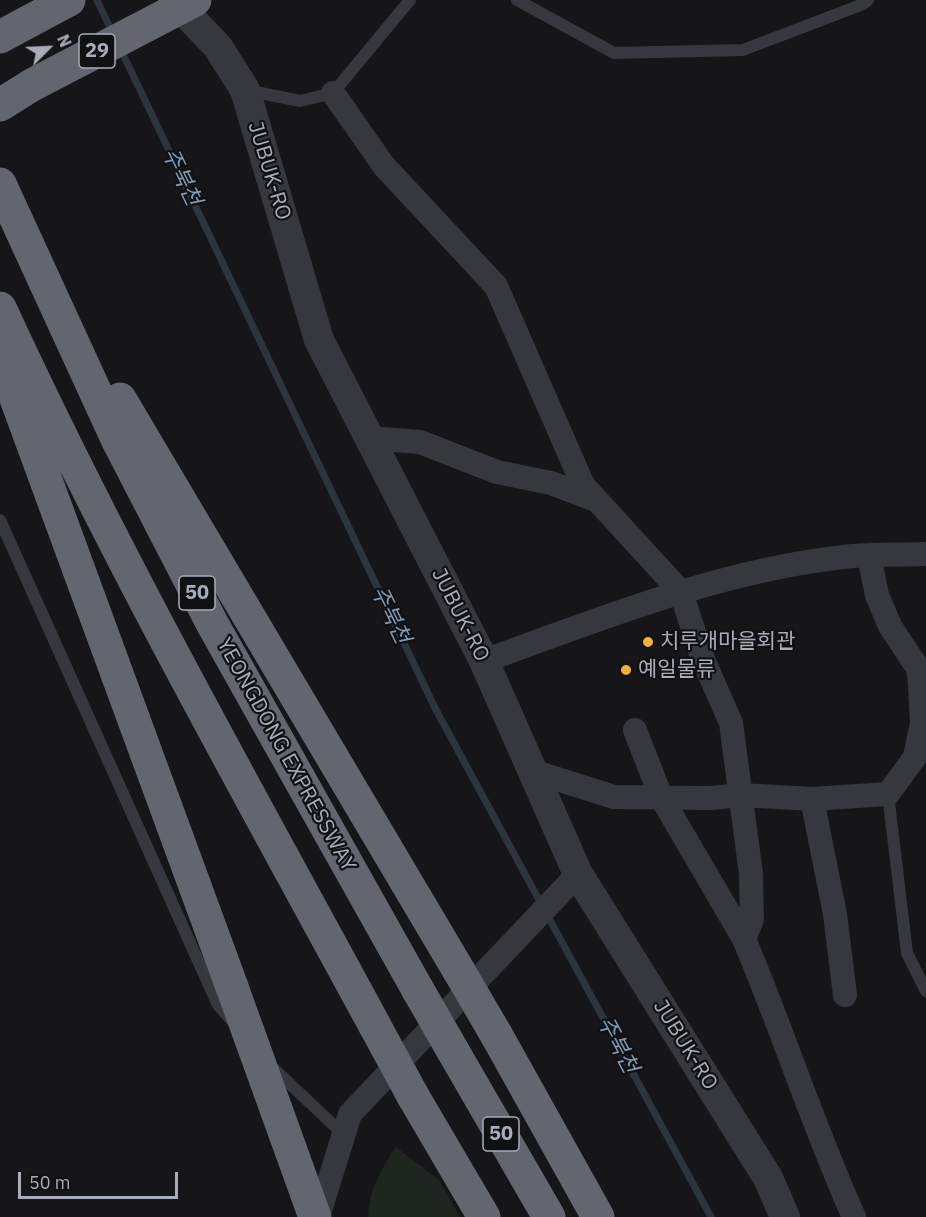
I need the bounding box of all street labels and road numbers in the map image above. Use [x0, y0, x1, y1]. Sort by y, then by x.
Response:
road number: 29 [79, 34, 115, 68]
street label: JUBUK-RO [242, 119, 296, 223]
street label: JUBUK-RO [426, 564, 494, 666]
road number: 50 [179, 576, 215, 610]
street label: YEONGDONG EXPRESSWAY [211, 634, 361, 876]
street label: JUBUK-RO [647, 995, 723, 1095]
road number: 50 [483, 1117, 519, 1151]

